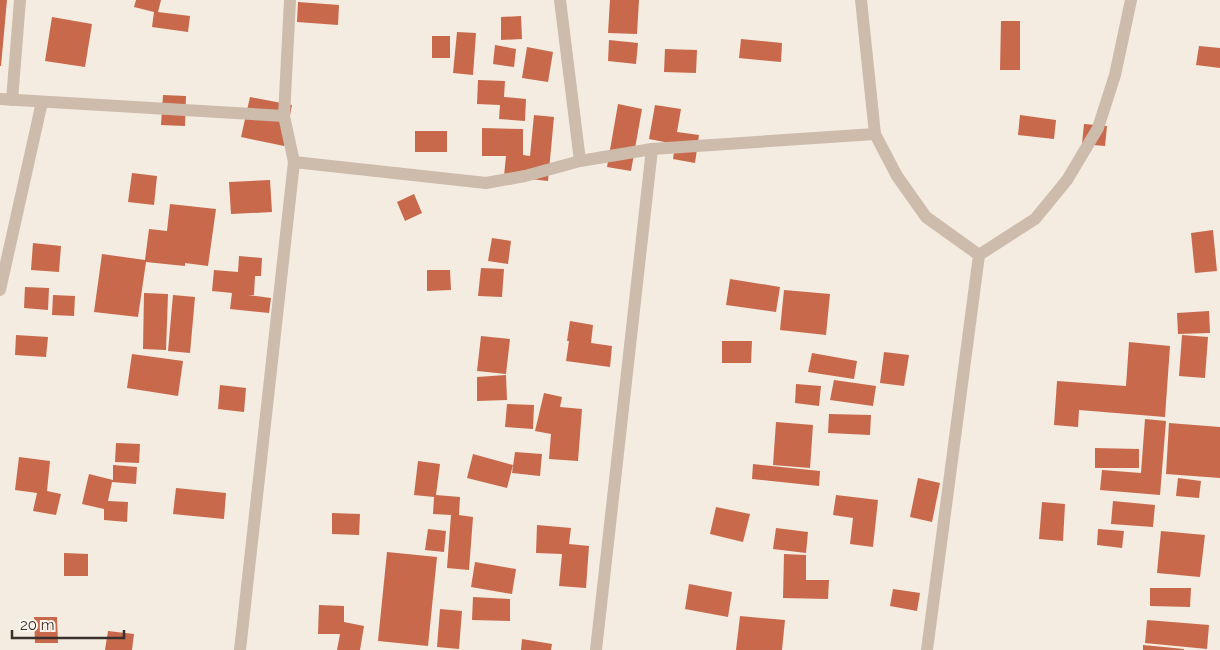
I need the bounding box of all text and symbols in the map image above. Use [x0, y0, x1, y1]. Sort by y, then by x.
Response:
scale bar [12, 608, 125, 640]
text: 20 m [20, 616, 55, 634]

